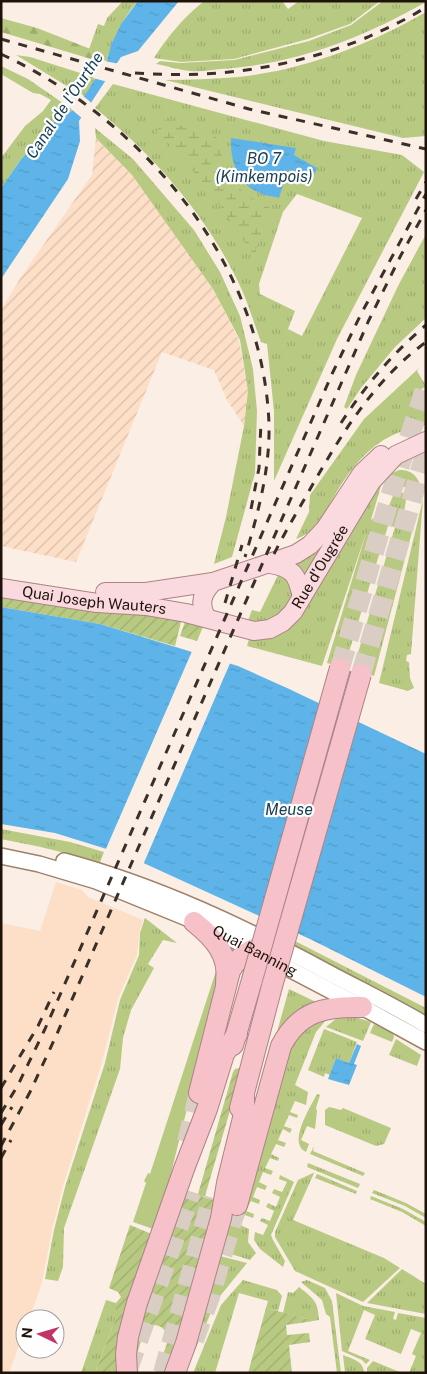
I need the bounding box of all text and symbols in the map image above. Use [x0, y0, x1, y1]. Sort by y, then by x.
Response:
water label: Canal de l'Ourthe [22, 48, 107, 162]
water label: BO 7 (Kimkempois) [215, 149, 313, 186]
street label: Rue d'Ougrée [288, 521, 351, 612]
street label: Quai Joseph Wauters [21, 582, 168, 617]
water label: Meuse [265, 800, 313, 819]
street label: Quai Banning [210, 921, 300, 980]
north arrow [15, 1309, 65, 1359]
text: N [19, 1327, 35, 1339]

